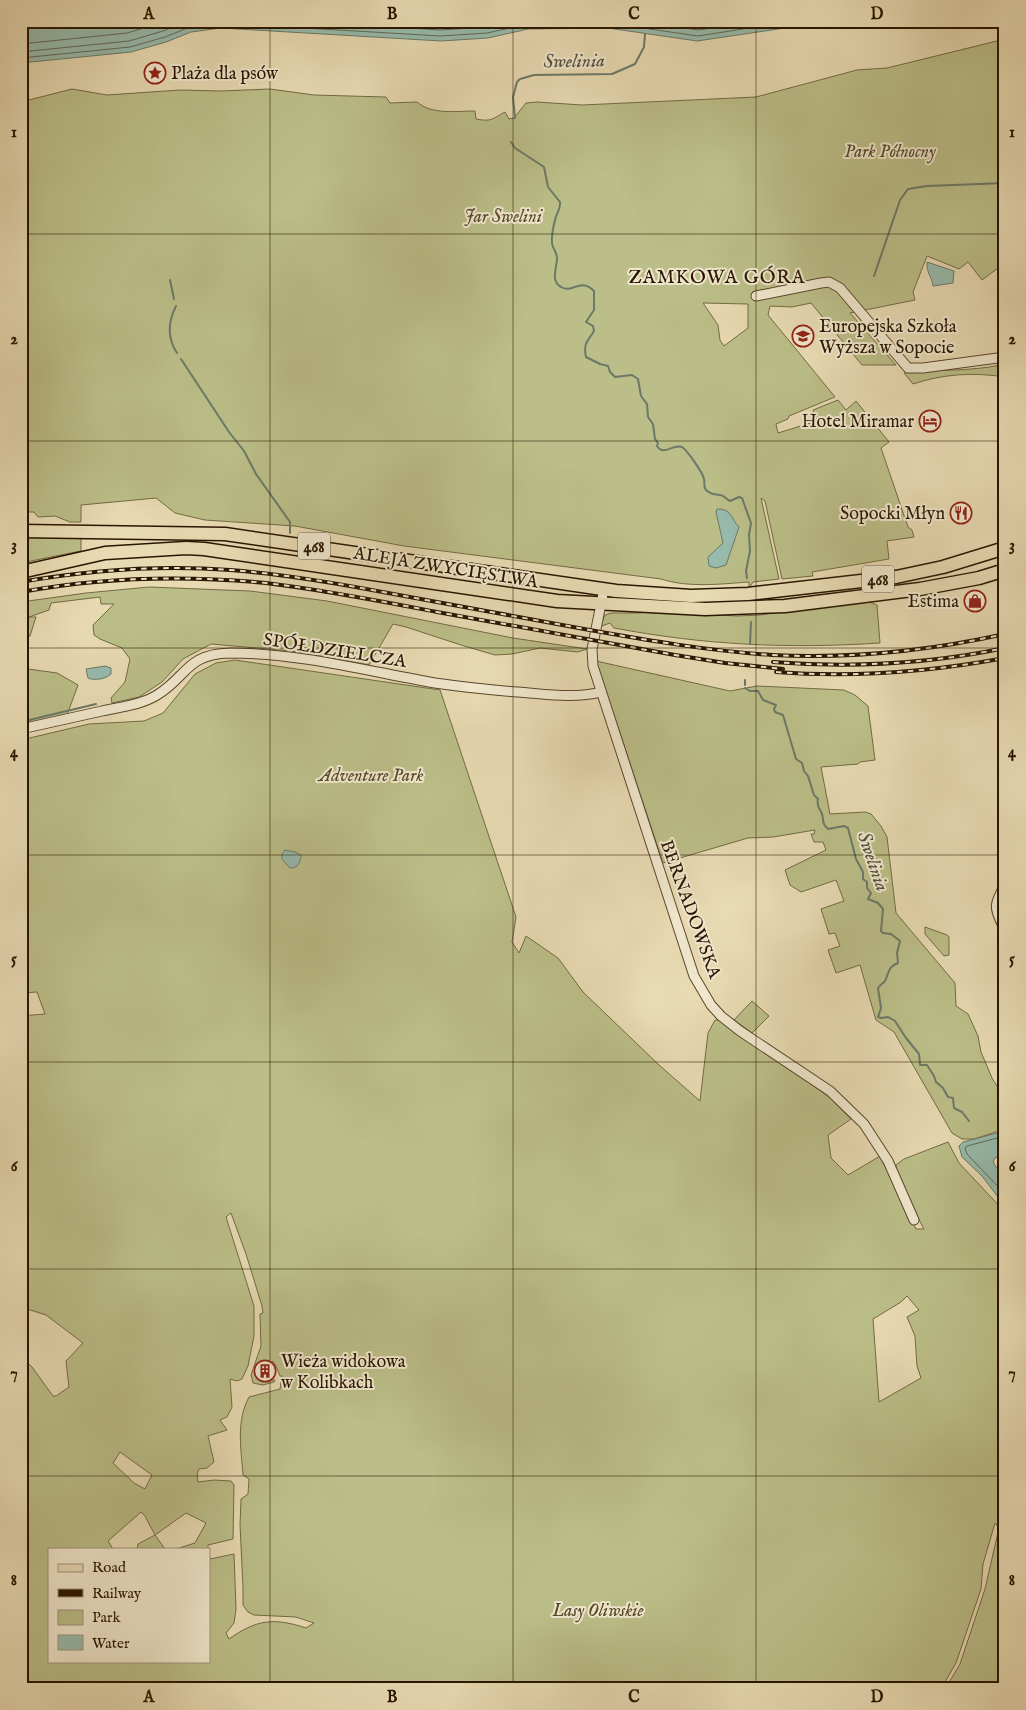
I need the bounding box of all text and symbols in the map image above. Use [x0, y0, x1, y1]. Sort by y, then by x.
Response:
text: A [143, 5, 156, 25]
text: B [387, 5, 398, 25]
text: C [628, 5, 640, 25]
text: D [871, 5, 884, 25]
water label: Swelinia [543, 49, 605, 75]
place icon: Plaża dla psów [143, 61, 167, 85]
place label: Plaża dla psów [171, 63, 279, 86]
text: 1 [11, 123, 17, 143]
text: 1 [1009, 123, 1015, 143]
park label: Park Północny [844, 141, 936, 164]
park label: Jar Swelini [464, 206, 544, 229]
district label: ZAMKOWA GÓRA [628, 265, 806, 290]
place label: Europejska Szkoła Wyższa w Sopocie [819, 316, 957, 360]
school or university icon: Europejska Szkoła Wyższa w Sopocie [791, 324, 815, 348]
text: 2 [10, 330, 18, 350]
text: 2 [1008, 330, 1016, 350]
hotel icon: Hotel Miramar [918, 409, 942, 433]
place label: Hotel Miramar [801, 411, 914, 434]
restaurant icon: Sopocki Młyn [949, 501, 973, 525]
place label: Sopocki Młyn [840, 503, 945, 526]
road number: 468 [298, 532, 330, 560]
text: 3 [11, 536, 17, 556]
text: 3 [1009, 536, 1015, 556]
street label: ALEJA ZWYCIĘSTWA [351, 542, 541, 595]
road number: 468 [862, 566, 894, 592]
shop icon: Estima [963, 589, 987, 613]
place label: Estima [908, 591, 959, 614]
street label: SPÓŁDZIELCZA [261, 627, 409, 674]
text: 4 [10, 743, 19, 763]
text: 4 [1008, 743, 1017, 763]
park label: Adventure Park [317, 765, 423, 788]
water label: Swelinia [851, 829, 893, 895]
street label: BERNADOWSKA [654, 837, 726, 983]
text: 5 [11, 950, 17, 970]
text: 5 [1009, 950, 1015, 970]
text: 6 [11, 1157, 19, 1177]
text: 6 [1009, 1157, 1017, 1177]
place label: Wieża widokowa w Kolibkach [281, 1351, 406, 1395]
building icon: Wieża widokowa w Kolibkach [253, 1359, 277, 1383]
text: 7 [10, 1364, 18, 1384]
text: 7 [1008, 1364, 1016, 1384]
legend [48, 1548, 210, 1662]
text: Road [92, 1558, 127, 1577]
text: 8 [11, 1571, 17, 1591]
text: 8 [1009, 1571, 1015, 1591]
text: Railway [92, 1584, 142, 1603]
park label: Lasy Oliwskie [551, 1600, 644, 1623]
text: Park [92, 1608, 122, 1627]
text: Water [92, 1634, 130, 1653]
text: A [143, 1688, 156, 1708]
text: B [387, 1688, 398, 1708]
text: C [628, 1688, 640, 1708]
text: D [871, 1688, 884, 1708]

